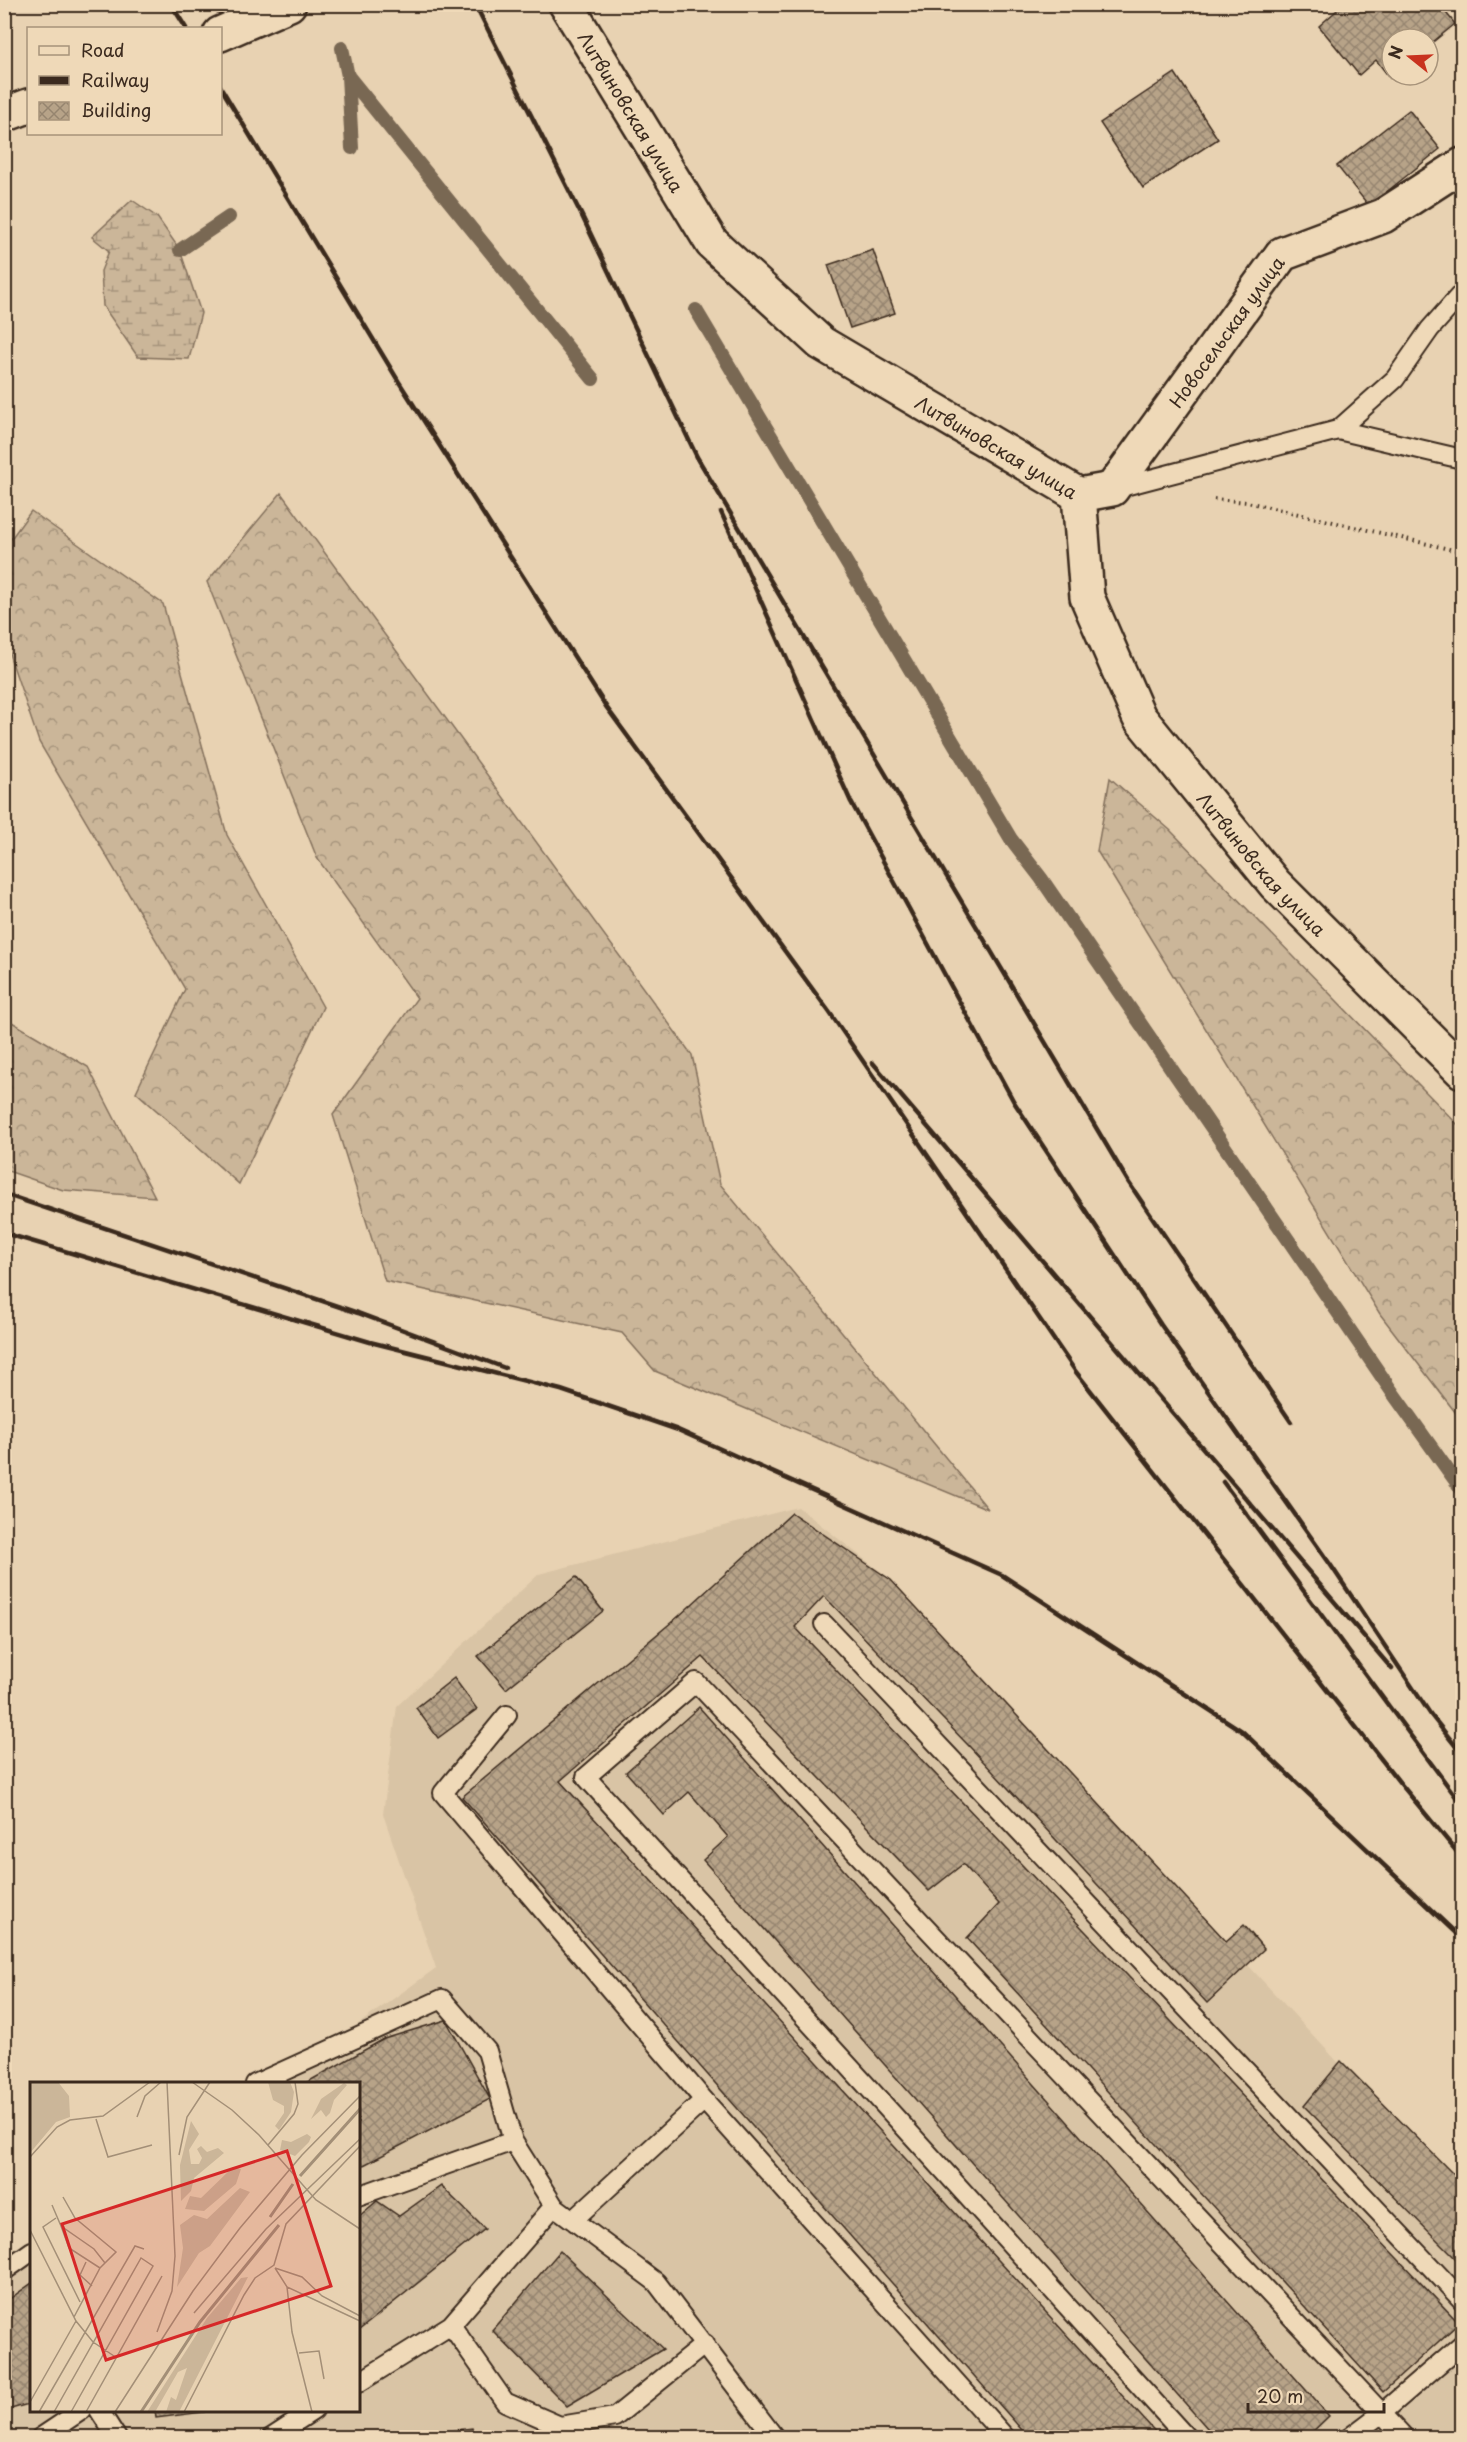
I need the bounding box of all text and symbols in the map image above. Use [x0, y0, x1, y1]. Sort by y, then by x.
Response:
street label: Литвиновская улица [572, 26, 691, 198]
legend [27, 27, 222, 135]
north arrow [1380, 27, 1440, 87]
text: Road [81, 36, 125, 63]
text: N [1381, 42, 1408, 62]
text: Railway [81, 66, 149, 93]
text: Building [81, 96, 151, 123]
street label: Новосельская улица [1162, 249, 1291, 413]
street label: Литвиновская улица [911, 388, 1083, 505]
street label: Литвиновская улица [1191, 786, 1333, 942]
inset map [30, 2082, 360, 2412]
scale bar [1248, 2376, 1384, 2414]
text: 20 m [1257, 2382, 1303, 2409]

